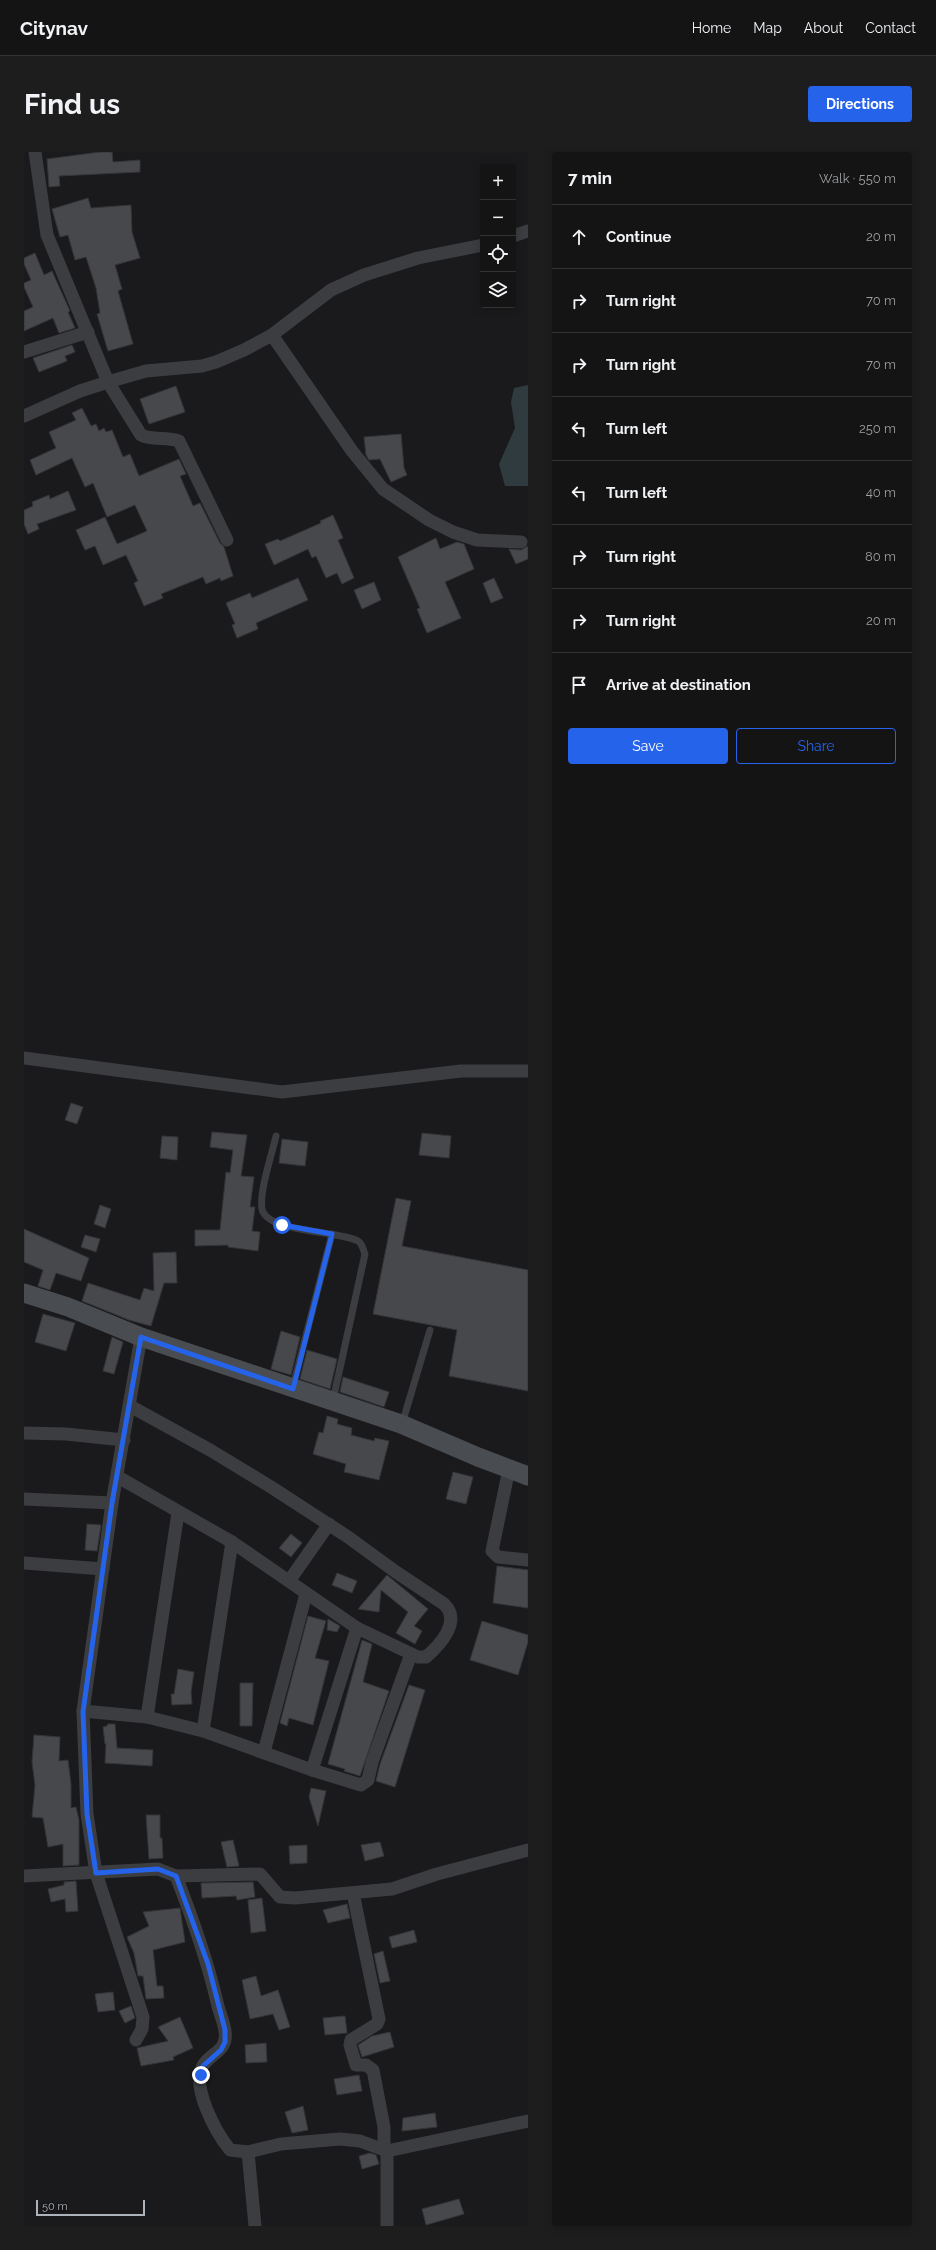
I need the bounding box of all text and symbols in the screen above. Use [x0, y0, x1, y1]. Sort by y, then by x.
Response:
text: Citynav [20, 17, 88, 39]
text: Home [692, 20, 731, 36]
text: Map [753, 20, 782, 36]
text: About [804, 20, 843, 36]
text: Contact [865, 20, 916, 36]
button: Directions [808, 86, 912, 122]
text: Find us [24, 88, 120, 121]
map controls [480, 164, 516, 308]
button: + [480, 164, 516, 200]
text: 7 min [568, 168, 612, 188]
text: Walk · 550 m [819, 171, 896, 186]
button: − [480, 200, 516, 236]
icon: ahead [568, 226, 590, 248]
text: Continue [606, 228, 671, 246]
text: 20 m [866, 229, 896, 244]
button: locate [480, 236, 516, 272]
button: layers [480, 272, 516, 308]
icon: right [568, 290, 590, 312]
text: Turn right [606, 292, 676, 310]
text: 70 m [866, 293, 896, 308]
icon: right [568, 354, 590, 376]
text: Turn right [606, 356, 676, 374]
text: 70 m [866, 357, 896, 372]
icon: left [568, 418, 590, 440]
text: Turn left [606, 420, 667, 438]
text: 250 m [859, 421, 896, 436]
icon: left [568, 482, 590, 504]
text: Turn left [606, 484, 667, 502]
text: 40 m [866, 485, 896, 500]
icon: right [568, 546, 590, 568]
text: Turn right [606, 548, 676, 566]
text: 80 m [865, 549, 896, 564]
icon: right [568, 610, 590, 632]
text: Turn right [606, 612, 676, 630]
text: 20 m [866, 613, 896, 628]
icon: arrive [568, 674, 590, 696]
text: Arrive at destination [606, 676, 751, 694]
button: Save [568, 728, 728, 764]
button: Share [736, 728, 896, 764]
route start [273, 1216, 291, 1234]
route end [192, 2066, 210, 2084]
scale bar [36, 2198, 145, 2217]
text: 50 m [42, 2200, 68, 2213]

